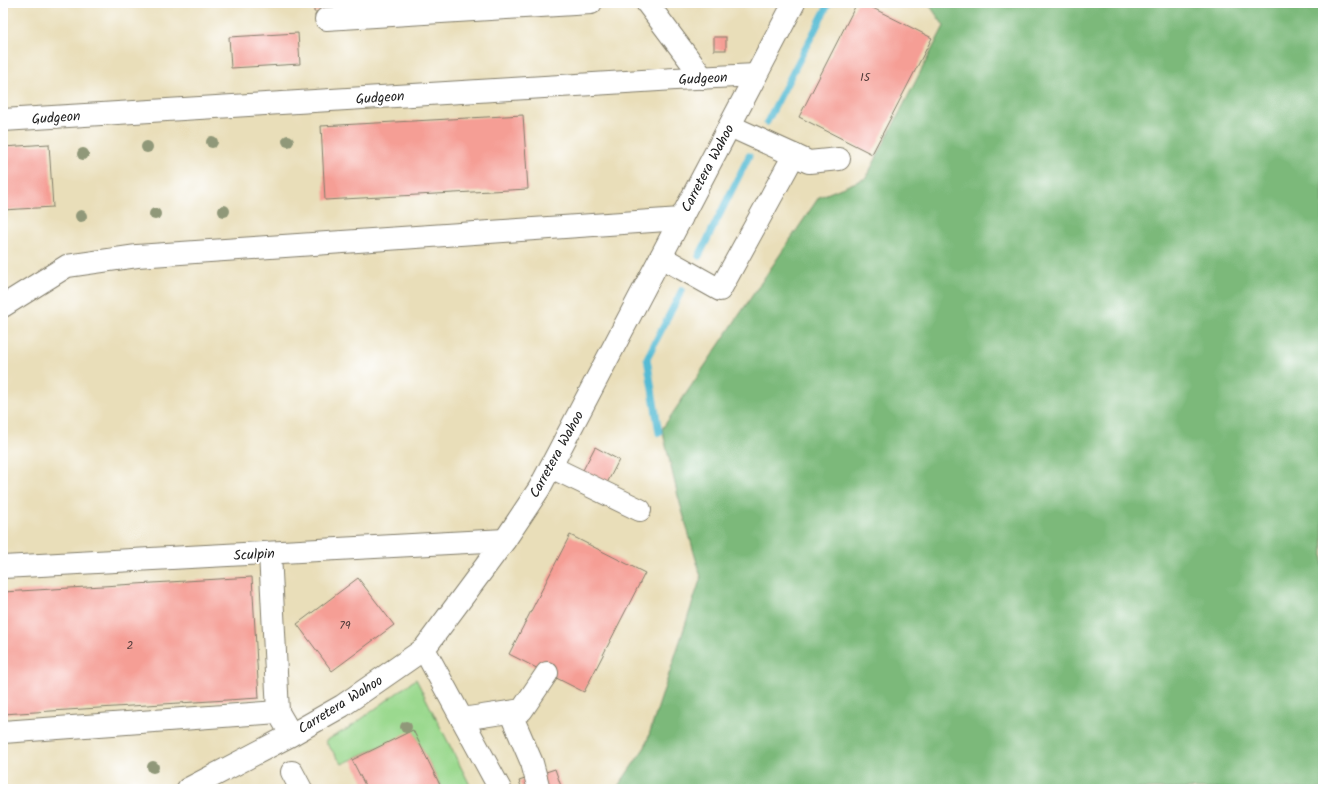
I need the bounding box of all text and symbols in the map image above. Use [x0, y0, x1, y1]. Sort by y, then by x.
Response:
street label: Gudgeon [678, 67, 728, 91]
house number: 15 [860, 68, 872, 87]
street label: Gudgeon [355, 85, 405, 111]
street label: Gudgeon [31, 105, 81, 131]
street label: Carretera Wahoo [675, 121, 740, 216]
street label: Carretera Wahoo [524, 407, 590, 502]
street label: Sculpin [233, 543, 275, 567]
house number: 79 [339, 616, 351, 635]
house number: 2 [127, 636, 134, 655]
street label: Carretera Wahoo [294, 670, 387, 740]

